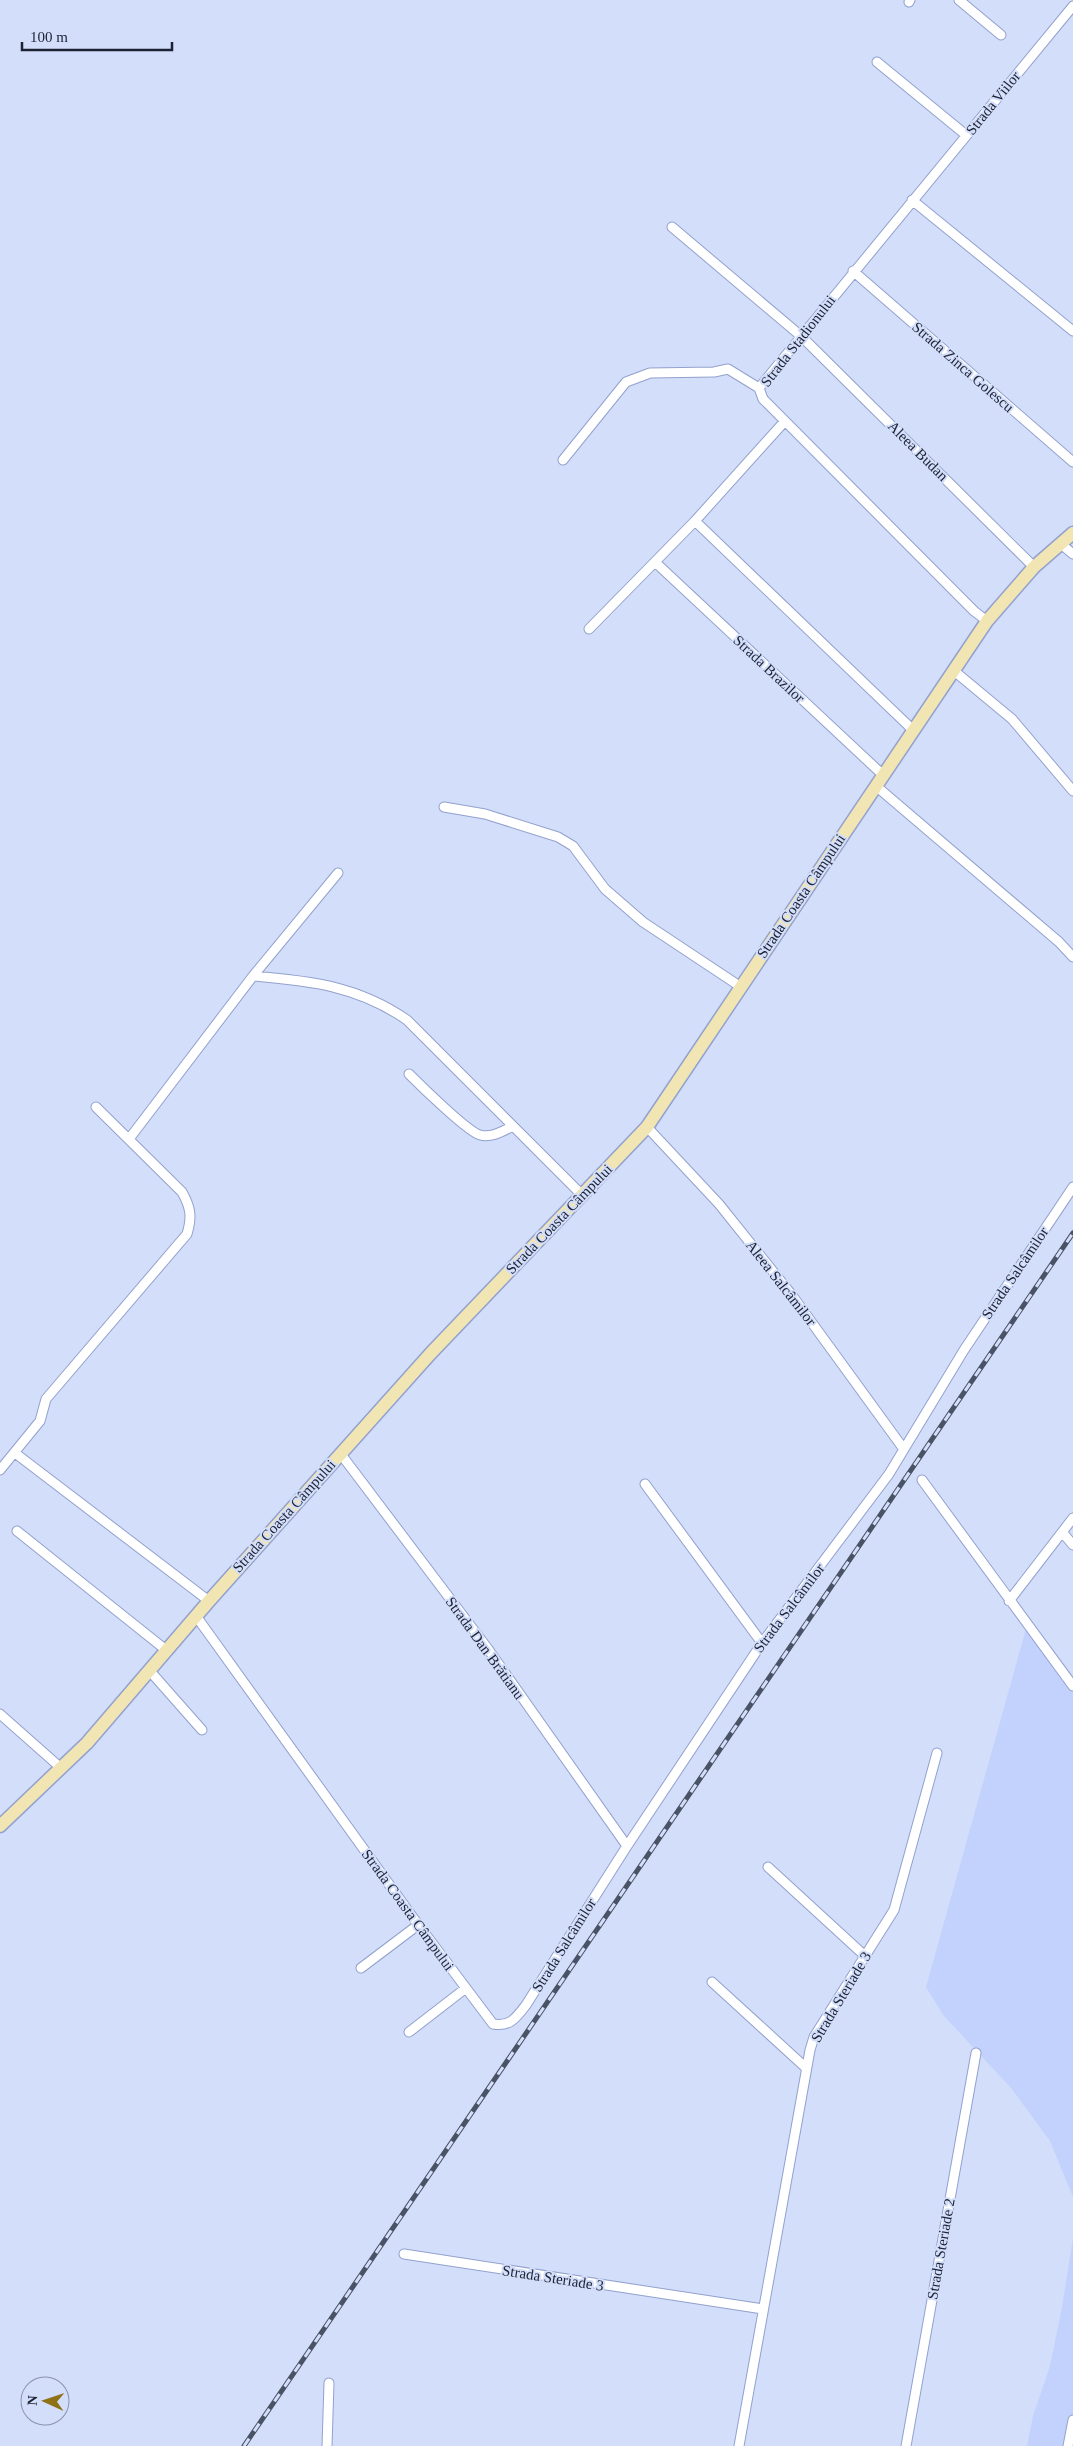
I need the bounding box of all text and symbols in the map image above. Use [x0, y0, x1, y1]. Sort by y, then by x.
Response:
scale bar [22, 20, 172, 52]
text: 100 m [30, 29, 68, 45]
street label: Strada Viilor [963, 68, 1023, 138]
street label: Strada Stadionului [757, 292, 839, 390]
street label: Strada Zinca Golescu [909, 319, 1017, 416]
street label: Aleea Budan [885, 418, 952, 485]
street label: Strada Brazilor [730, 632, 808, 706]
street label: Strada Coasta Câmpului [754, 831, 848, 961]
street label: Strada Coasta Câmpului [503, 1161, 615, 1277]
street label: Strada Salcâmilor [978, 1224, 1052, 1322]
street label: Aleea Salcâmilor [743, 1237, 819, 1329]
street label: Strada Coasta Câmpului [229, 1456, 339, 1576]
street label: Strada Salcâmilor [750, 1560, 828, 1656]
street label: Strada Dan Brătianu [443, 1594, 528, 1703]
street label: Strada Coasta Câmpului [359, 1846, 457, 1974]
street label: Strada Salcâmilor [529, 1895, 599, 1995]
street label: Strada Steriade 3 [808, 1949, 874, 2045]
street label: Strada Steriade 2 [924, 2197, 958, 2301]
street label: Strada Steriade 3 [501, 2262, 605, 2294]
north arrow [20, 2376, 70, 2426]
text: N [25, 2395, 40, 2406]

